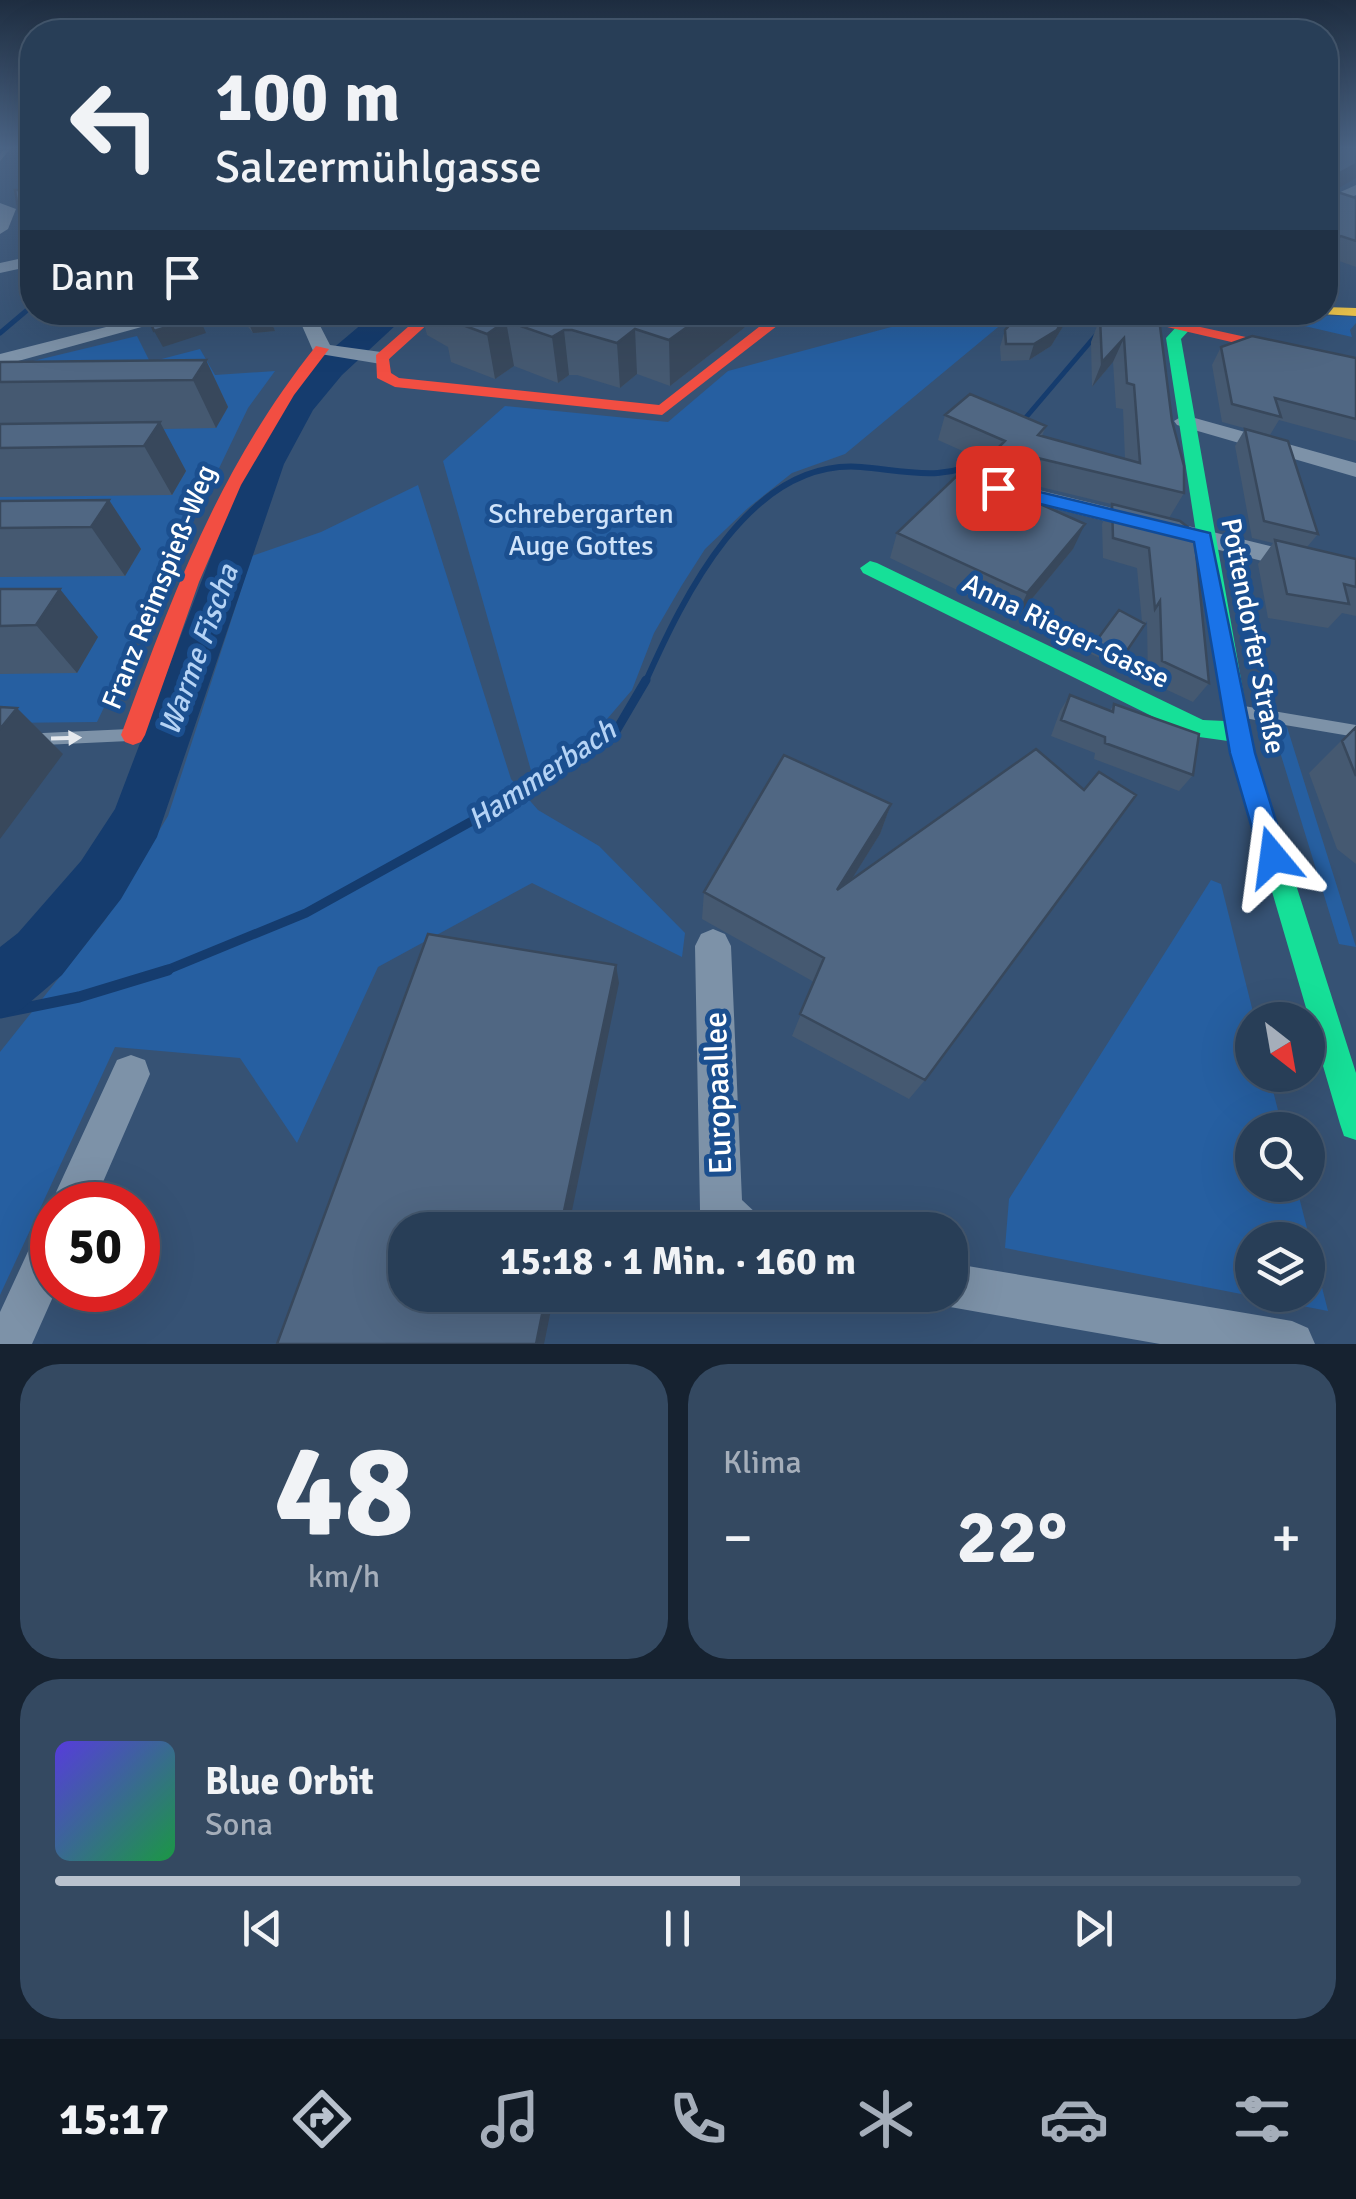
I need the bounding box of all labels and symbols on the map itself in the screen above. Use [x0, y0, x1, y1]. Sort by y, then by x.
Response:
pin [956, 446, 1041, 531]
street label: Franz Reimspieß-Weg [95, 460, 223, 714]
park label: Schrebergarten Auge Gottes [488, 497, 674, 563]
street label: Pottendorfer Straße [1213, 515, 1293, 757]
water label: Warme Fischa [151, 559, 247, 740]
street label: Anna Rieger-Gasse [957, 566, 1175, 696]
water label: Hammerbach [461, 712, 624, 838]
one-way arrow [51, 730, 83, 746]
position arrow [1221, 805, 1325, 909]
north arrow [1235, 1002, 1325, 1092]
street label: Europaallee [696, 1011, 740, 1175]
speed limit sign: 50 [30, 1182, 160, 1312]

